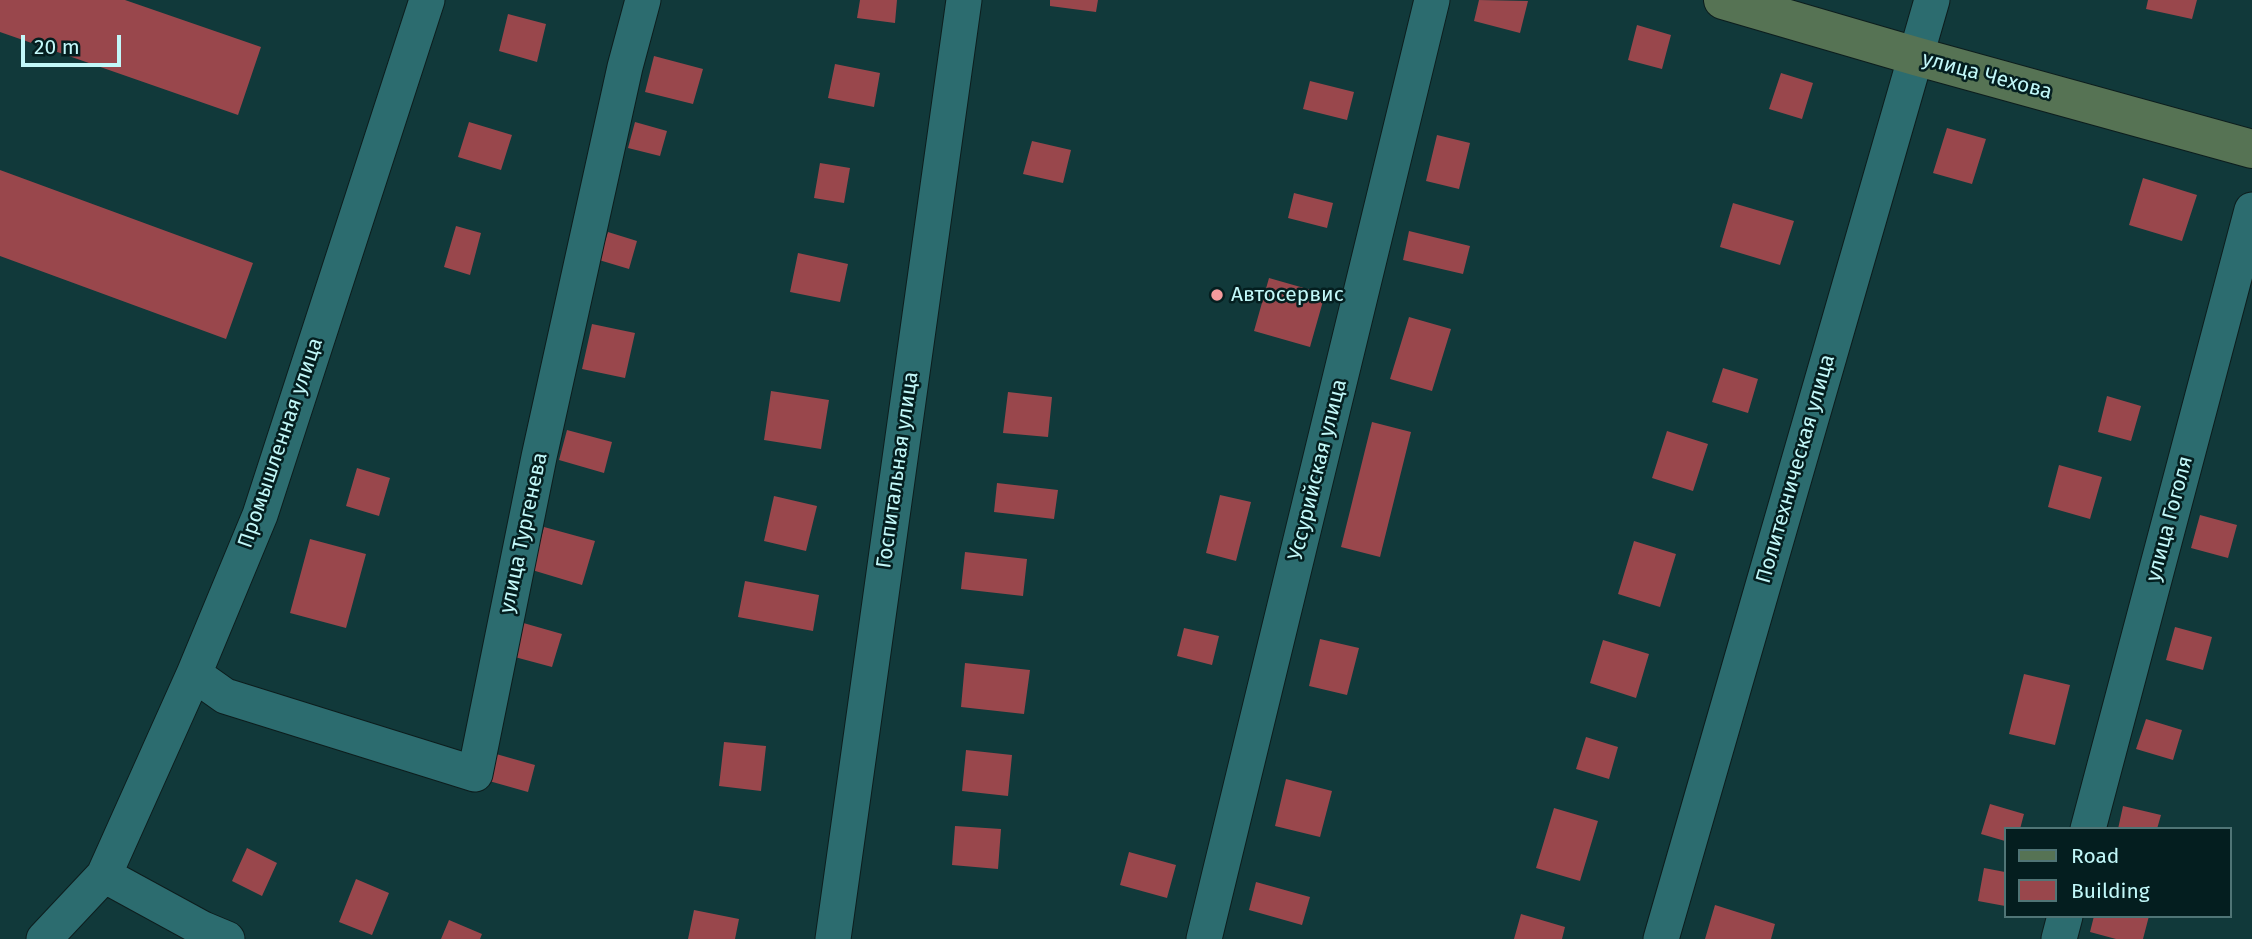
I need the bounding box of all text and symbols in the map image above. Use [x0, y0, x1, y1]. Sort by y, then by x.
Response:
scale bar [24, 21, 124, 65]
text: 20 m [34, 34, 80, 60]
street label: улица Чехова [1919, 47, 2055, 105]
place label: Автосервис [1231, 282, 1344, 308]
marker: Автосервис [1209, 287, 1225, 303]
street label: Промышленная улица [233, 335, 329, 551]
street label: Политехническая улица [1751, 352, 1841, 586]
street label: Госпитальная улица [872, 370, 924, 570]
street label: Уссурийская улица [1283, 377, 1353, 563]
street label: улица Тургенева [495, 450, 553, 616]
street label: улица Гоголя [2141, 453, 2199, 585]
legend [2004, 827, 2231, 918]
text: Road [2071, 843, 2119, 869]
text: Building [2071, 878, 2150, 904]

